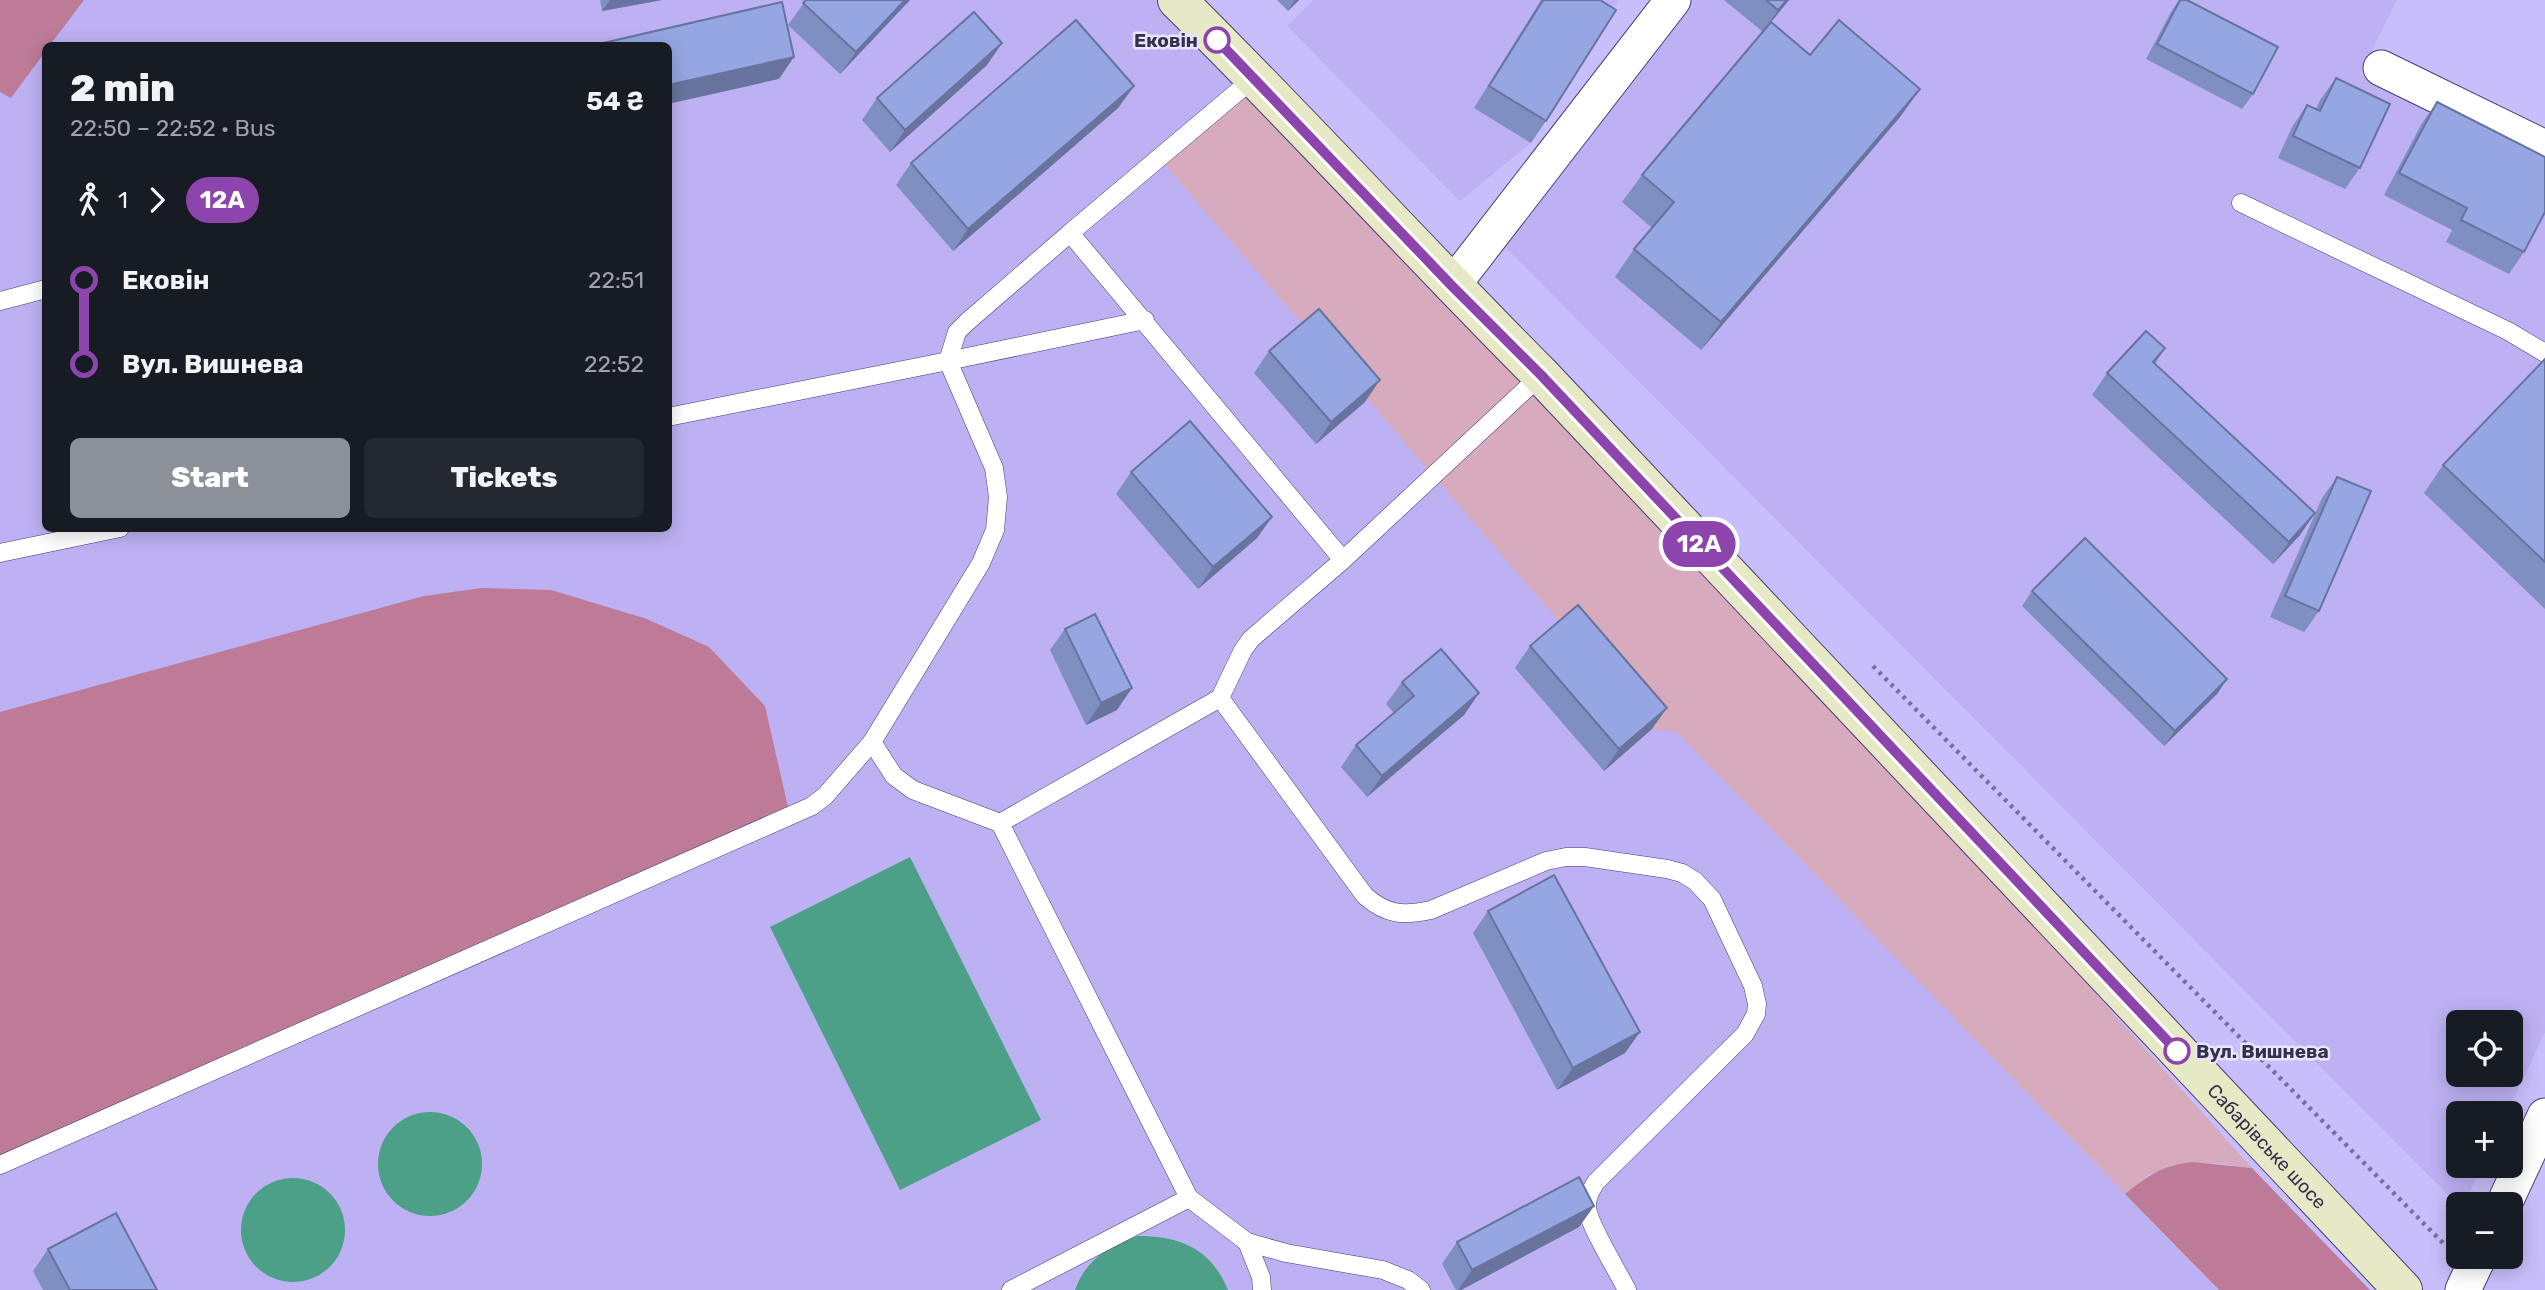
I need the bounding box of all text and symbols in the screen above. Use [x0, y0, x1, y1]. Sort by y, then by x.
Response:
marker: Ековін [1204, 27, 1230, 53]
place label: Ековін [1134, 29, 1198, 52]
text: 2 min [70, 65, 175, 111]
text: 54 ₴ [586, 86, 644, 117]
text: 22:50 – 22:52 · Bus [70, 114, 275, 142]
icon: walk [70, 181, 108, 219]
icon: forward [138, 181, 176, 219]
text: 1 [118, 186, 128, 214]
text: 12А [200, 186, 245, 214]
text: Ековін [122, 265, 209, 296]
text: 22:51 [588, 266, 644, 294]
text: Вул. Вишнева [122, 349, 304, 380]
text: 22:52 [584, 350, 644, 378]
button: Start [70, 438, 350, 518]
button: Tickets [364, 438, 644, 518]
line badge: 12А [1659, 521, 1739, 567]
text: 12А [1677, 530, 1721, 558]
map controls [2446, 1010, 2523, 1269]
button: locate [2446, 1010, 2523, 1087]
marker: Вул. Вишнева [2164, 1038, 2190, 1064]
place label: Вул. Вишнева [2196, 1040, 2329, 1063]
street label: Сабарівське шосе [2203, 1079, 2332, 1213]
button: + [2446, 1101, 2523, 1178]
button: − [2446, 1192, 2523, 1269]

